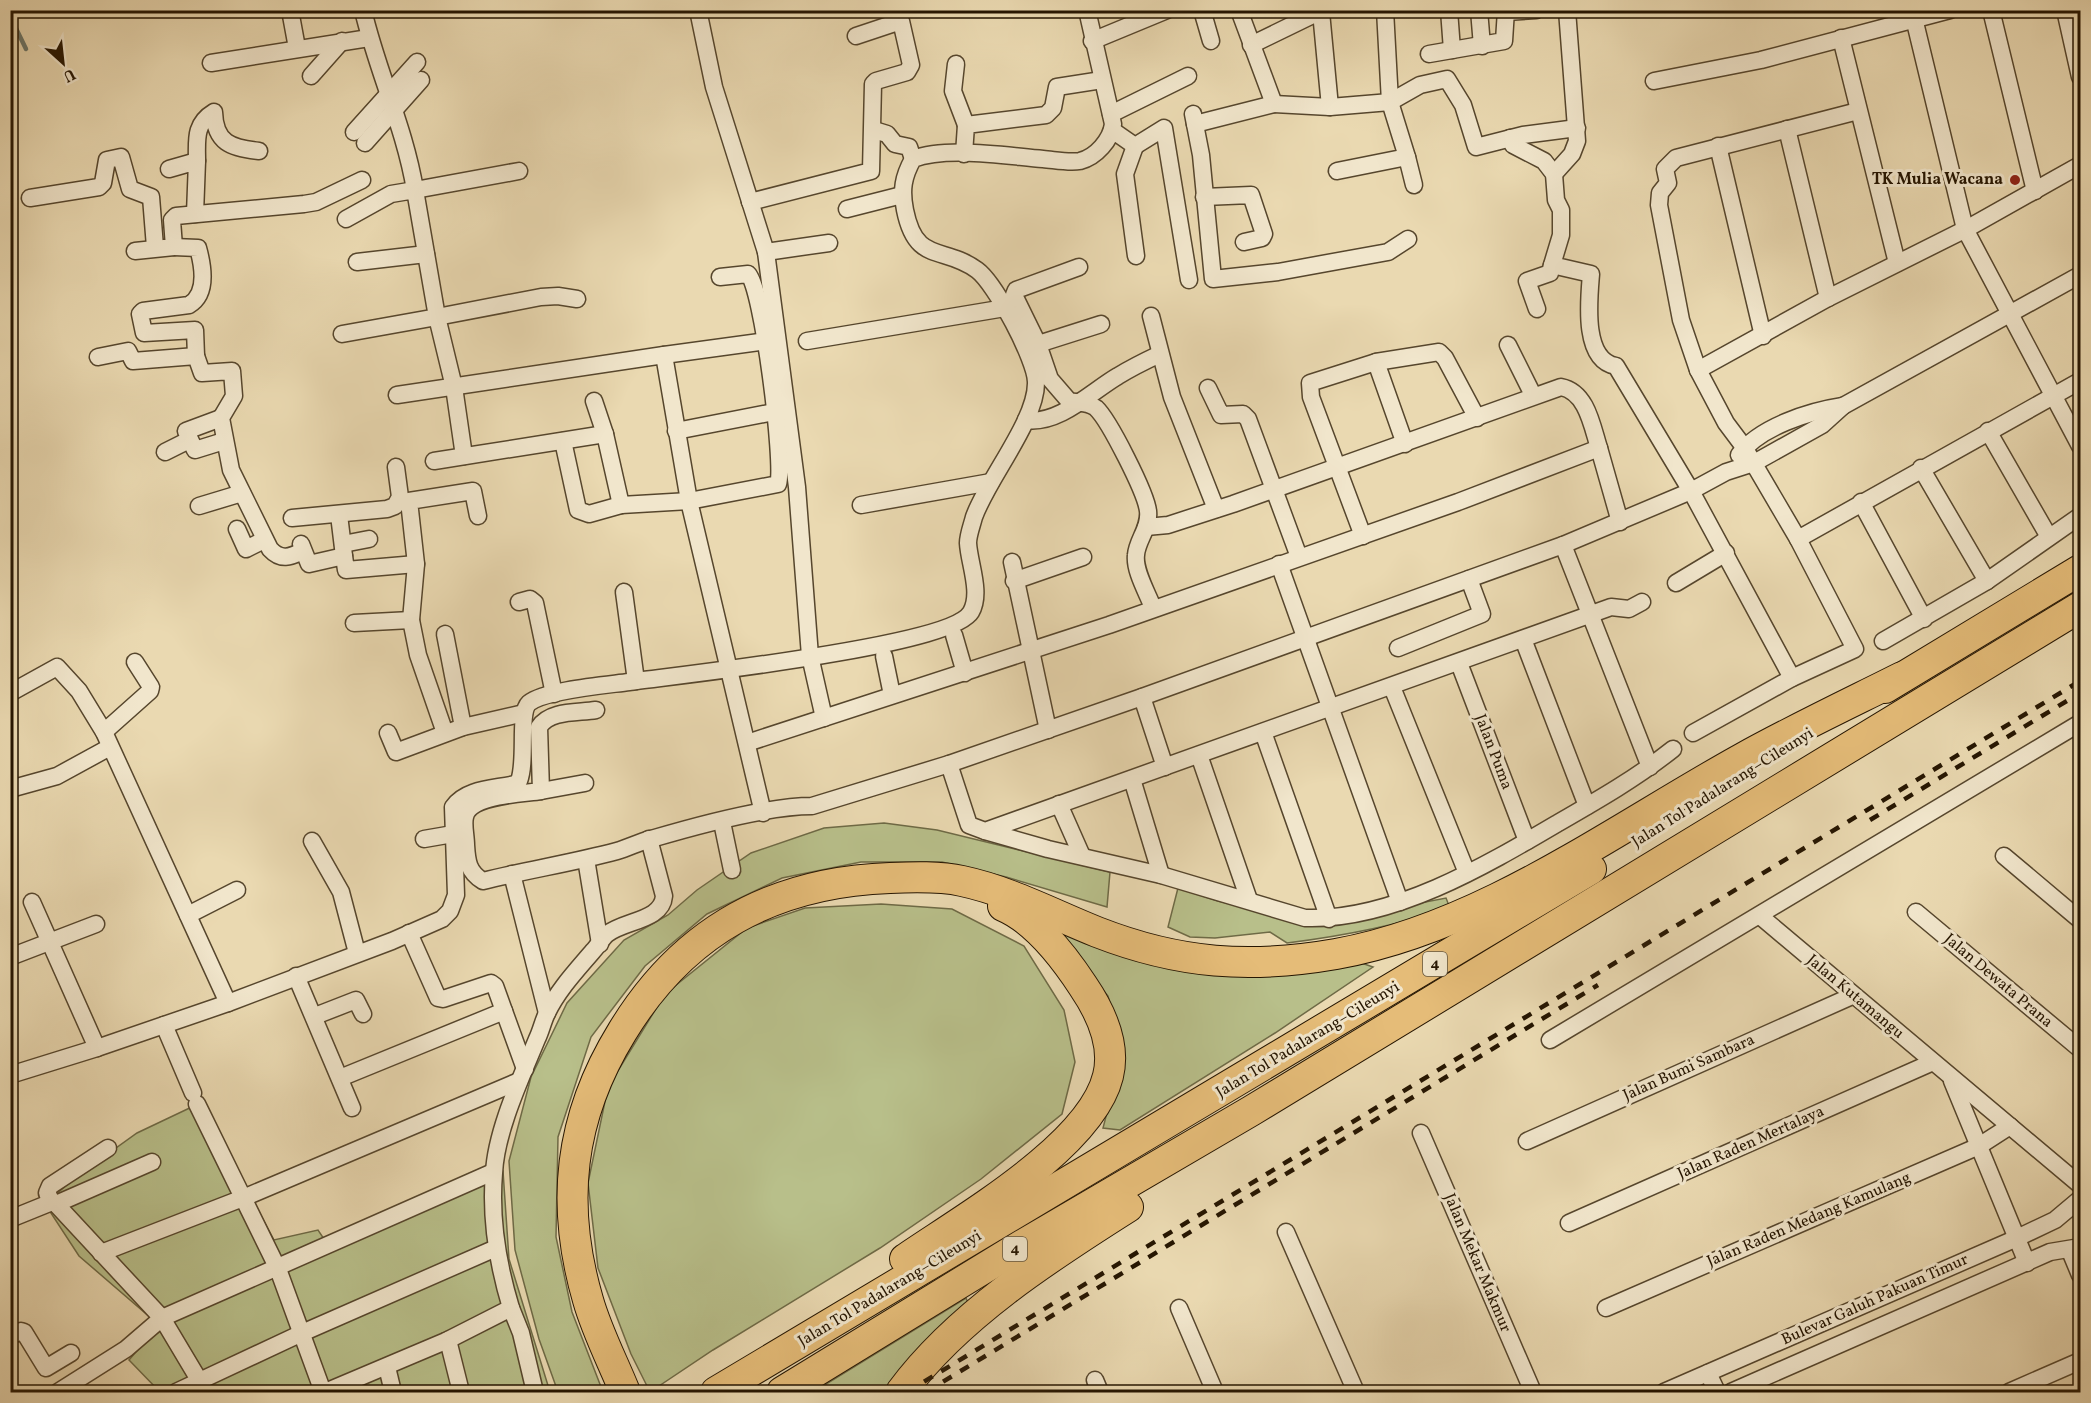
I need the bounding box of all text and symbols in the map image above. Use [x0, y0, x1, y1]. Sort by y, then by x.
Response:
north arrow [33, 33, 93, 93]
text: U [59, 62, 79, 87]
place label: TK Mulia Wacana [1872, 169, 2003, 191]
marker: TK Mulia Wacana [2008, 173, 2022, 187]
street label: Jalan Puma [1469, 711, 1517, 793]
street label: Jalan Tol Padalarang–Cileunyi [1628, 723, 1818, 853]
street label: Jalan Dewata Prana [1939, 929, 2057, 1033]
street label: Jalan Kutamangu [1802, 950, 1908, 1044]
road number: 4 [1423, 952, 1447, 976]
street label: Jalan Tol Padalarang–Cileunyi [1212, 976, 1404, 1104]
street label: Jalan Bumi Sambara [1620, 1029, 1758, 1107]
street label: Jalan Raden Mertalaya [1674, 1101, 1828, 1185]
street label: Jalan Raden Medang Kamulang [1704, 1167, 1914, 1273]
street label: Jalan Mekar Makmur [1438, 1190, 1516, 1336]
street label: Jalan Tol Padalarang–Cileunyi [794, 1225, 986, 1353]
road number: 4 [1003, 1237, 1027, 1261]
street label: Bulevar Galuh Pakuan Timur [1778, 1249, 1972, 1351]

